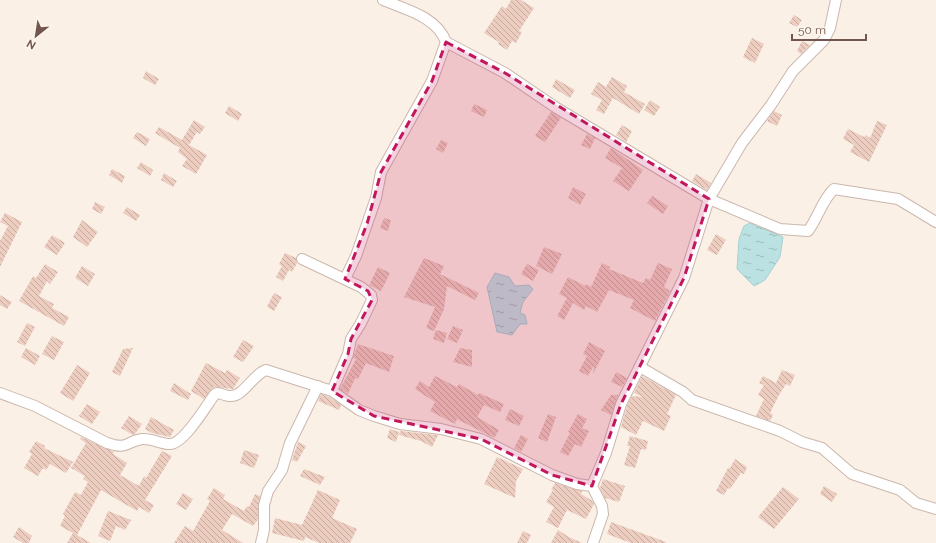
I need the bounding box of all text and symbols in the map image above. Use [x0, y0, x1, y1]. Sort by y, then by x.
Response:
north arrow [16, 16, 56, 56]
scale bar [792, 16, 866, 42]
text: 50 m [798, 23, 826, 37]
text: N [24, 36, 38, 52]

